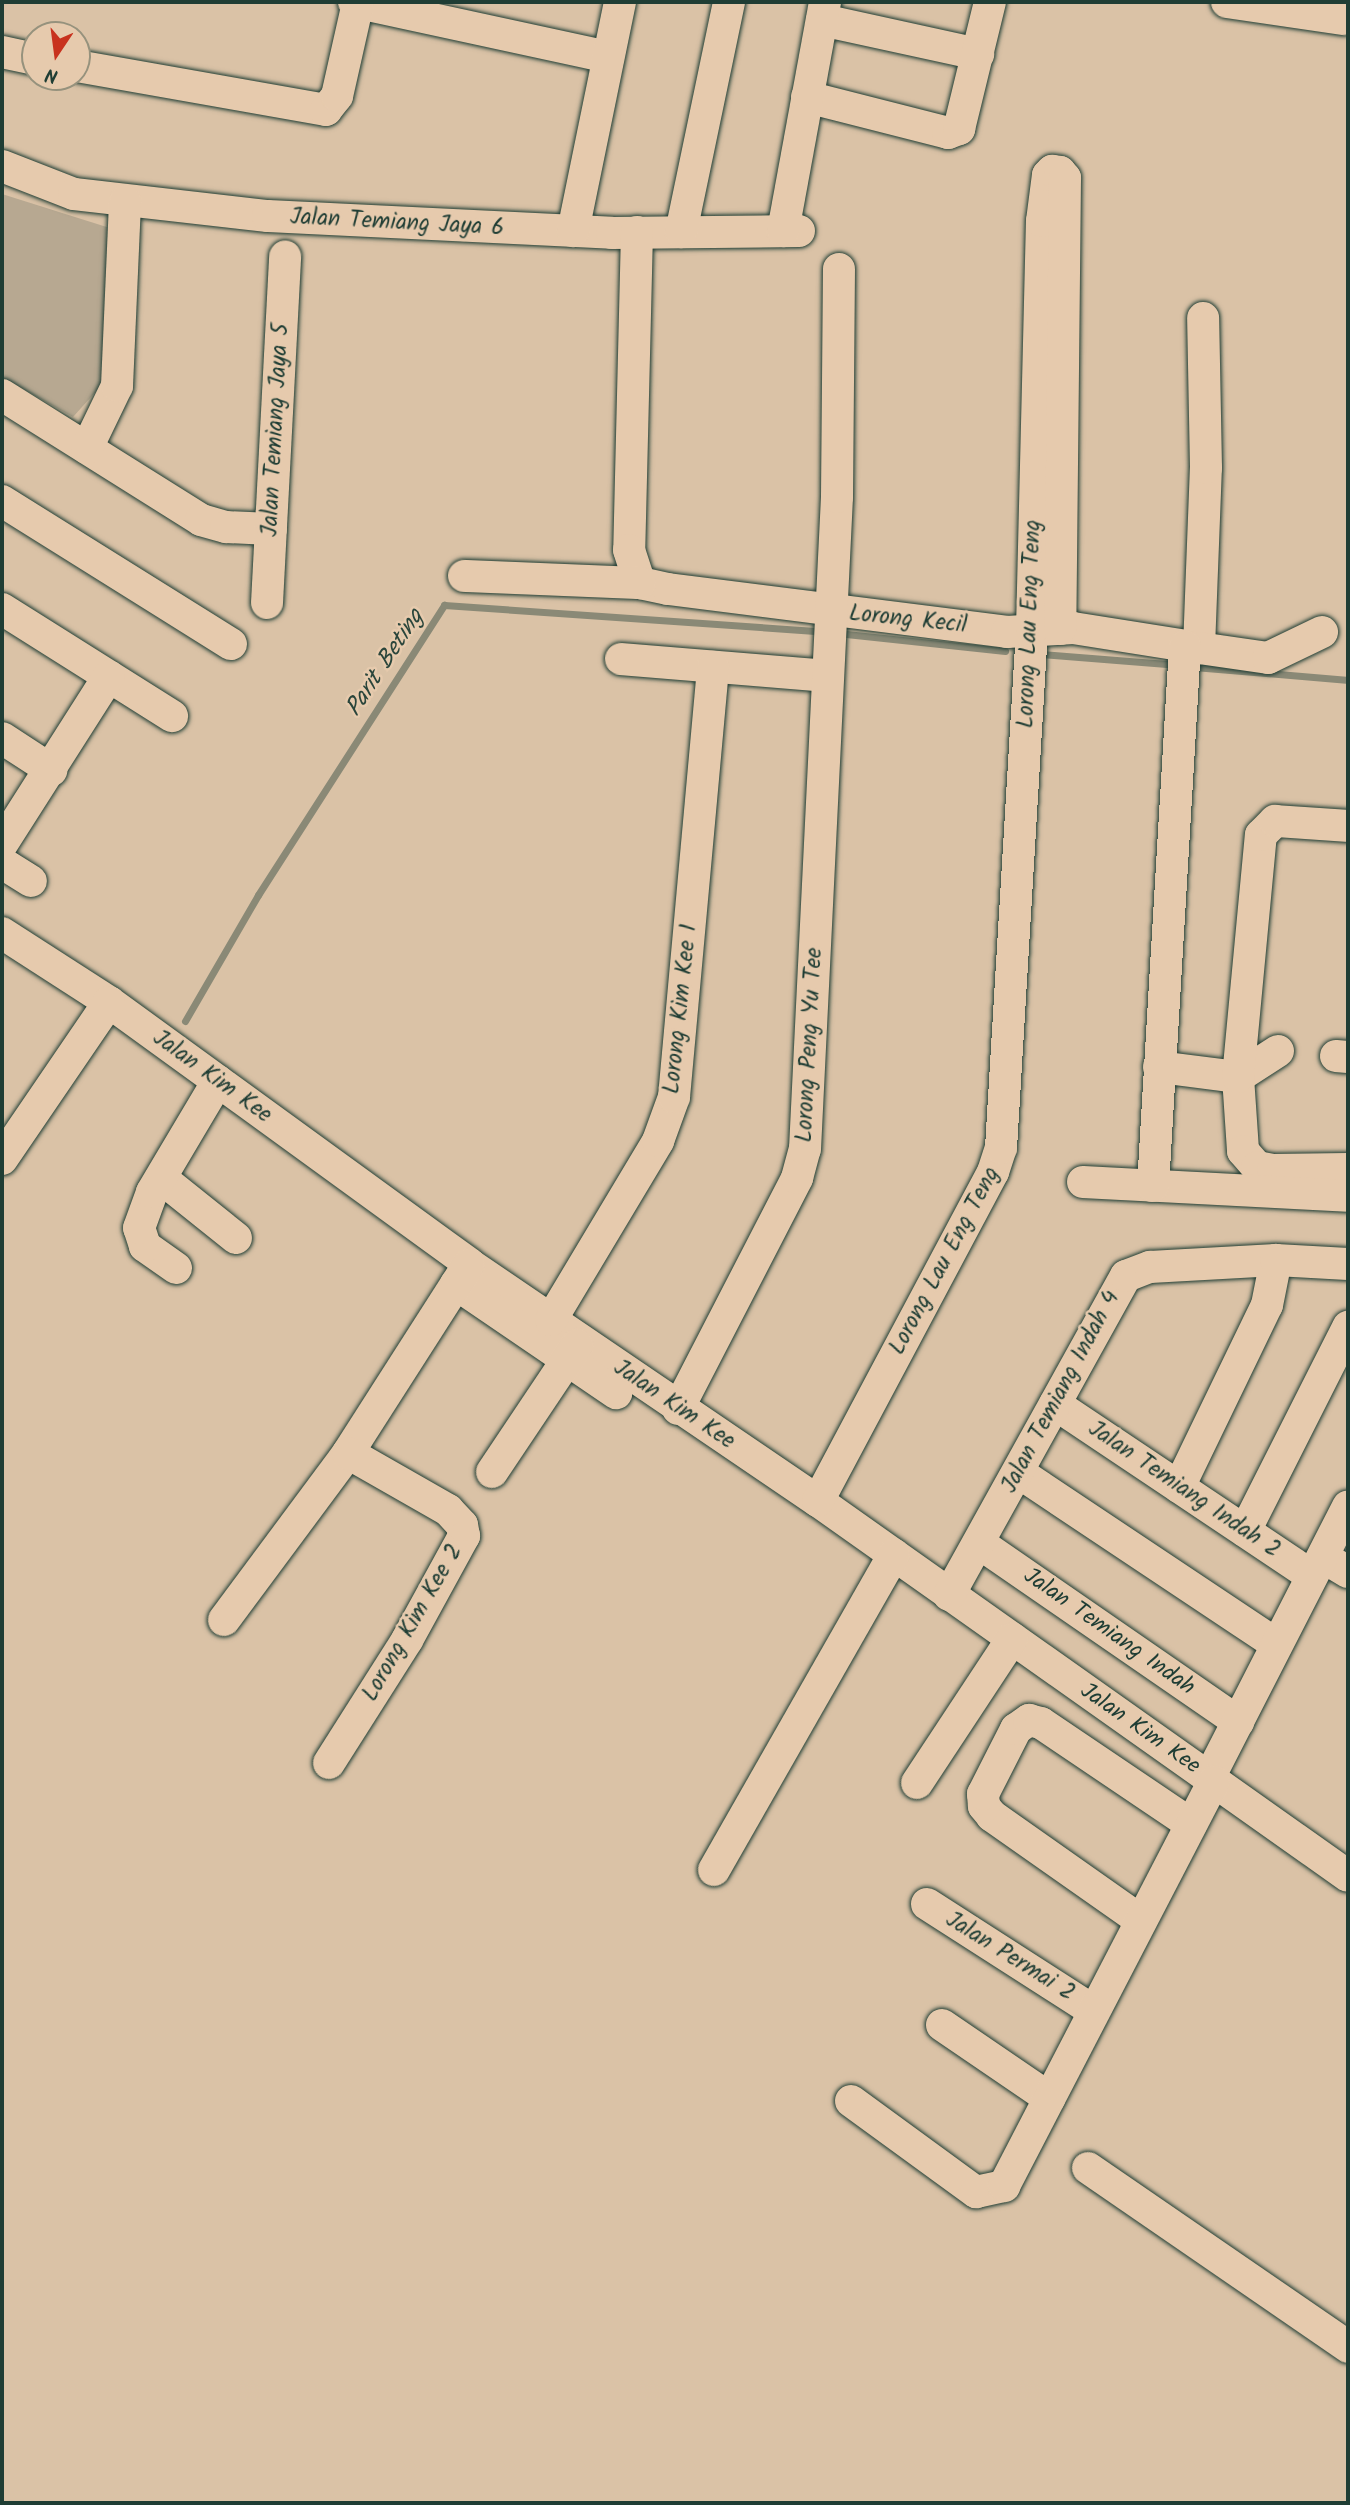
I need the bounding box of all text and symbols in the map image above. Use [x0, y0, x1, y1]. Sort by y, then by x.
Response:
north arrow [21, 21, 91, 91]
text: N [43, 59, 61, 90]
street label: Jalan Temiang Jaya 6 [289, 204, 505, 242]
street label: Jalan Temiang Jaya 5 [257, 323, 295, 537]
street label: Lorong Lau Eng Teng [1013, 519, 1047, 729]
street label: Lorong Kecil [848, 600, 968, 640]
water label: Parit Beting [340, 604, 430, 722]
street label: Lorong Kim Kee 1 [658, 923, 704, 1095]
street label: Lorong Peng Yu Tee [791, 947, 829, 1143]
street label: Jalan Kim Kee [147, 1025, 277, 1129]
street label: Lorong Lau Eng Teng [884, 1162, 1006, 1360]
street label: Jalan Temiang Indah 4 [996, 1286, 1126, 1498]
street label: Jalan Kim Kee [608, 1354, 740, 1456]
street label: Jalan Temiang Indah 2 [1083, 1415, 1285, 1565]
street label: Lorong Kim Kee 2 [357, 1540, 469, 1706]
street label: Jalan Temiang Indah [1018, 1562, 1200, 1702]
street label: Jalan Kim Kee [1075, 1677, 1205, 1781]
street label: Jalan Permai 2 [940, 1906, 1080, 2008]

